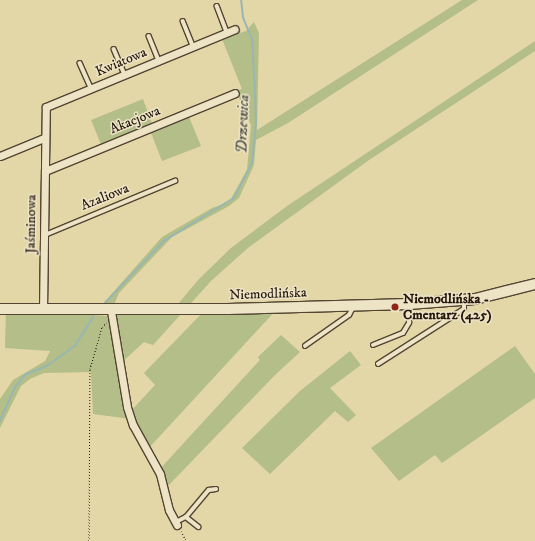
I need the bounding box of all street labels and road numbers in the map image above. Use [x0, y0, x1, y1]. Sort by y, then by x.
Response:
street label: Kwiatowa [93, 44, 149, 80]
street label: Akacjowa [107, 102, 163, 138]
street label: Azaliowa [78, 180, 132, 214]
street label: Jaśminowa [22, 194, 40, 254]
street label: Niemodlińska [229, 284, 307, 304]

